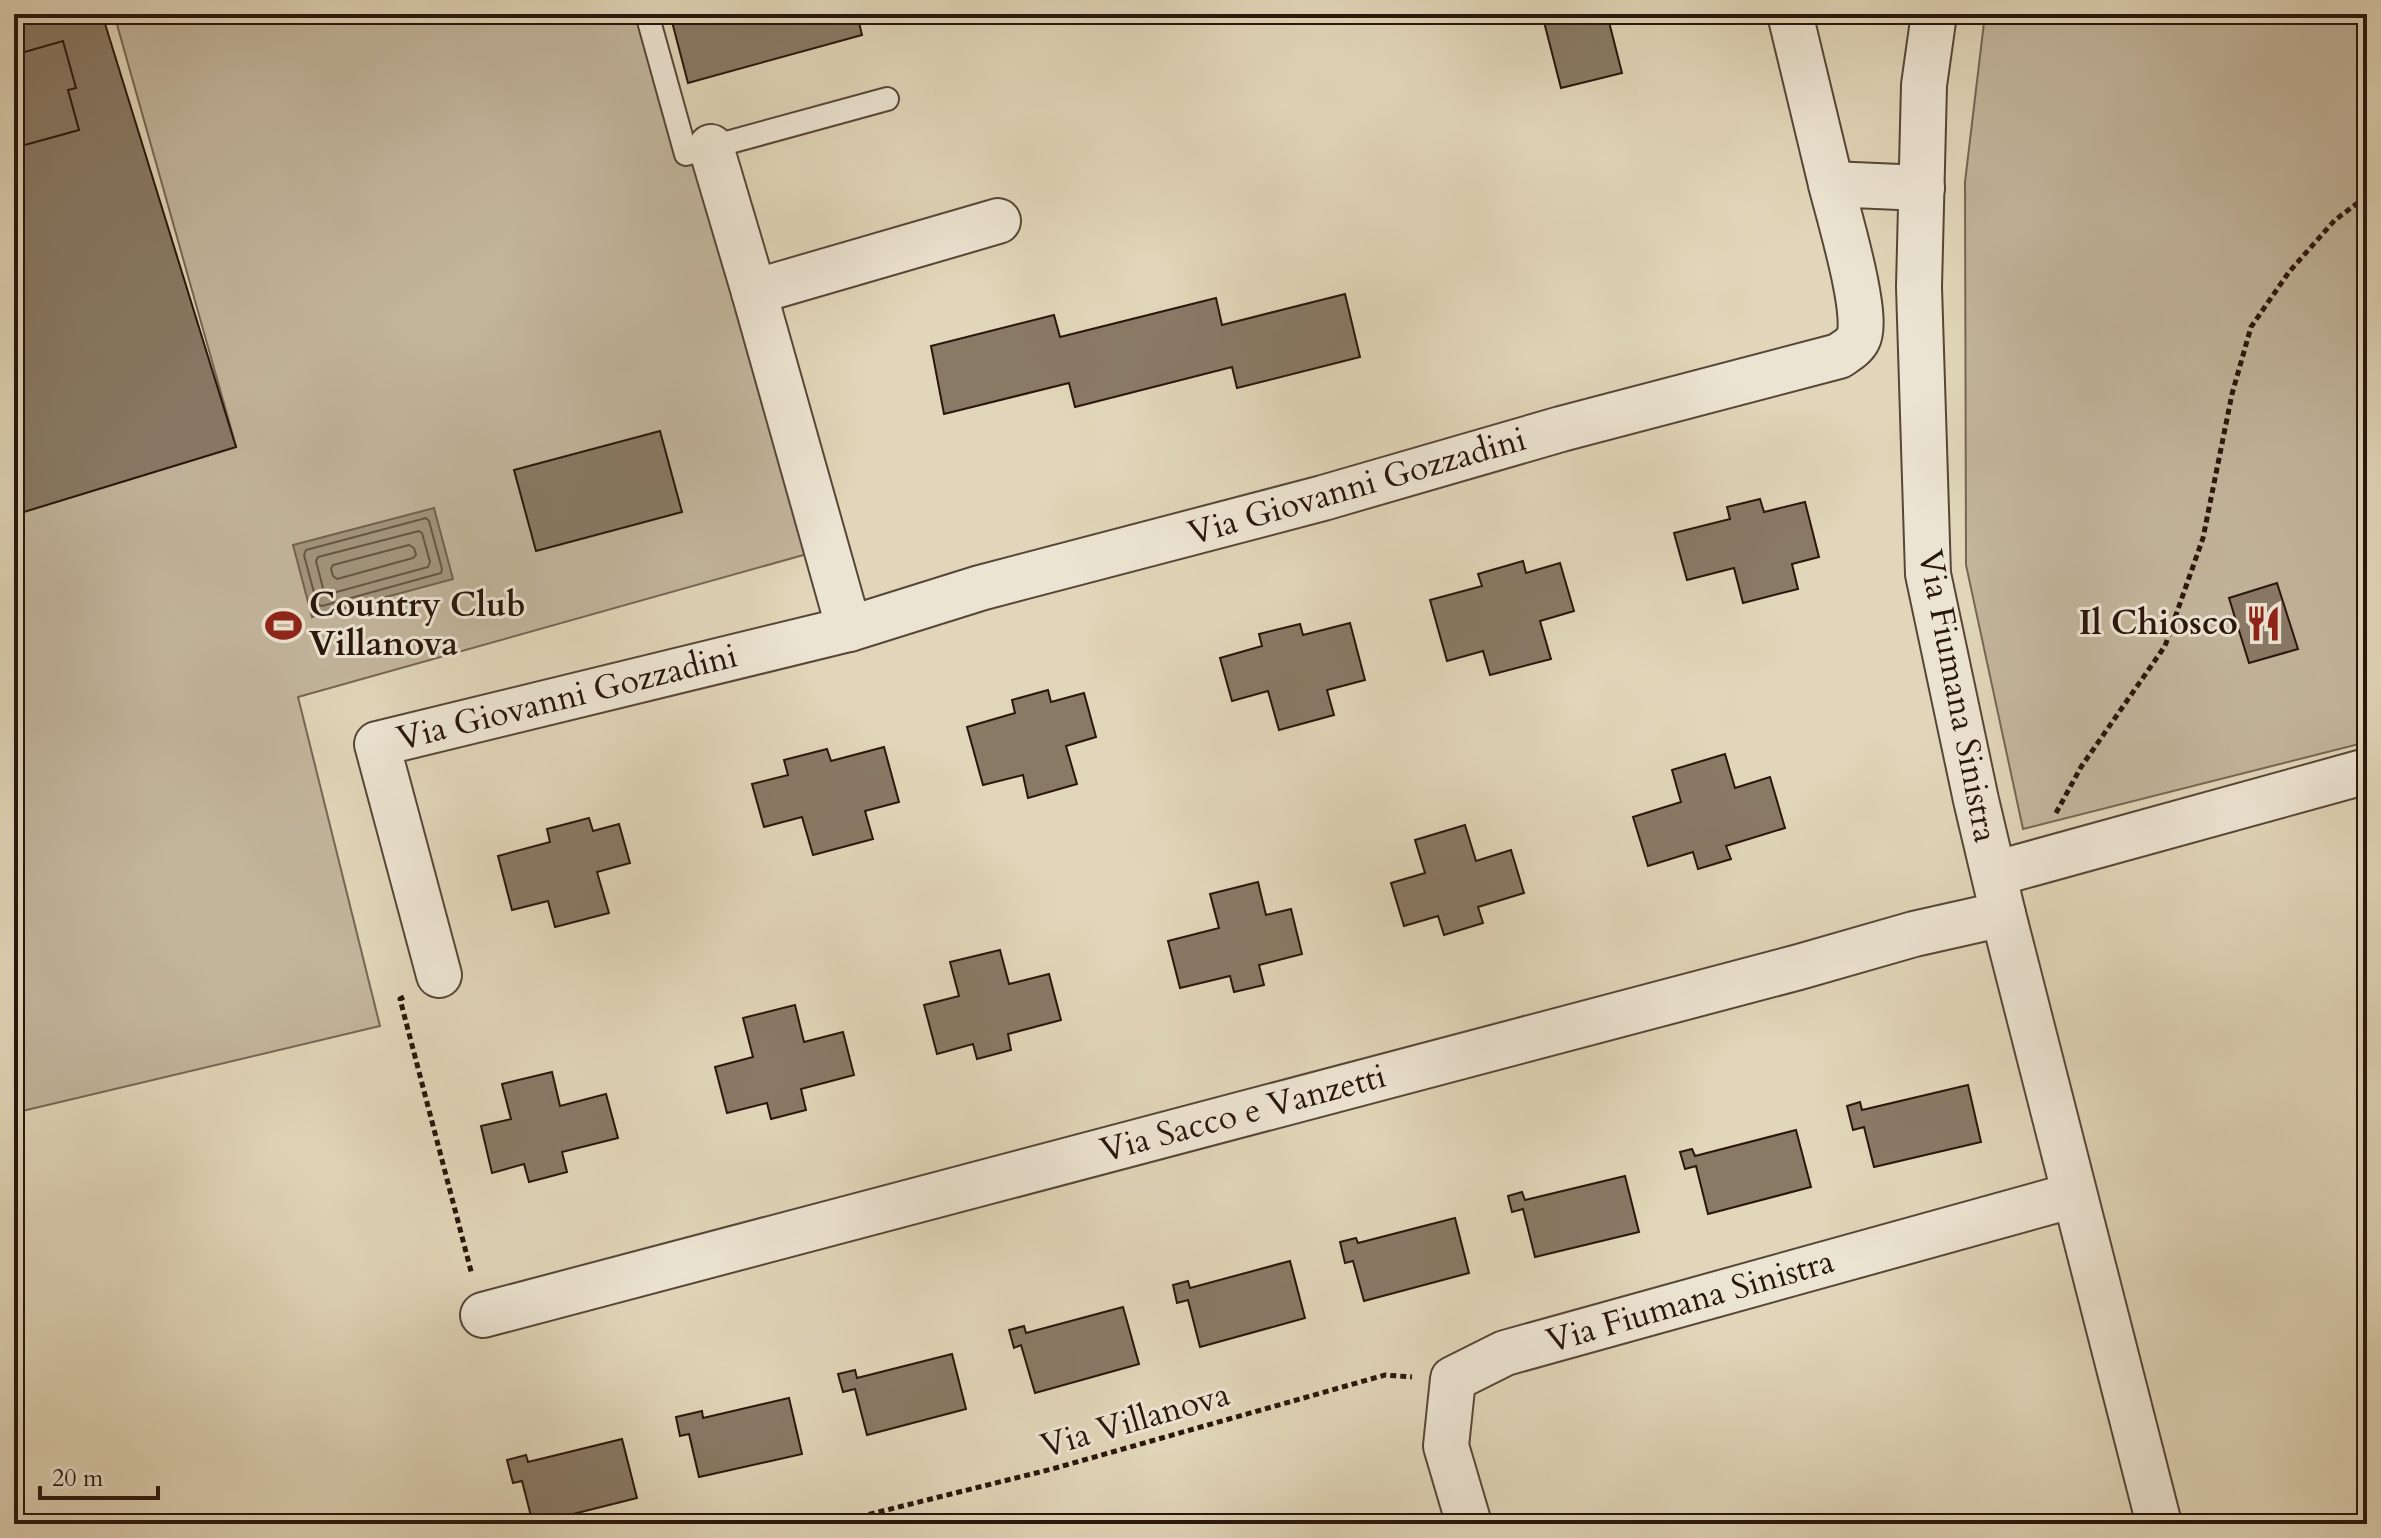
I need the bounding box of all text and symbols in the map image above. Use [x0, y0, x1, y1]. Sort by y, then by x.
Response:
street label: Via Giovanni Gozzadini [1183, 416, 1531, 556]
street label: Via Fiumana Sinistra [1907, 546, 2009, 847]
place label: Country Club Villanova [309, 582, 526, 667]
place label: Il Chiosco [2079, 600, 2238, 646]
restaurant icon: Il Chiosco [2245, 604, 2283, 642]
sports icon: Country Club Villanova [264, 606, 302, 644]
street label: Via Giovanni Gozzadini [392, 632, 742, 762]
street label: Via Sacco e Vanzetti [1095, 1053, 1391, 1173]
street label: Via Fiumana Sinistra [1541, 1238, 1839, 1364]
street label: Via Villanova [1035, 1371, 1235, 1469]
scale bar [40, 1450, 158, 1500]
text: 20 m [52, 1462, 104, 1495]

